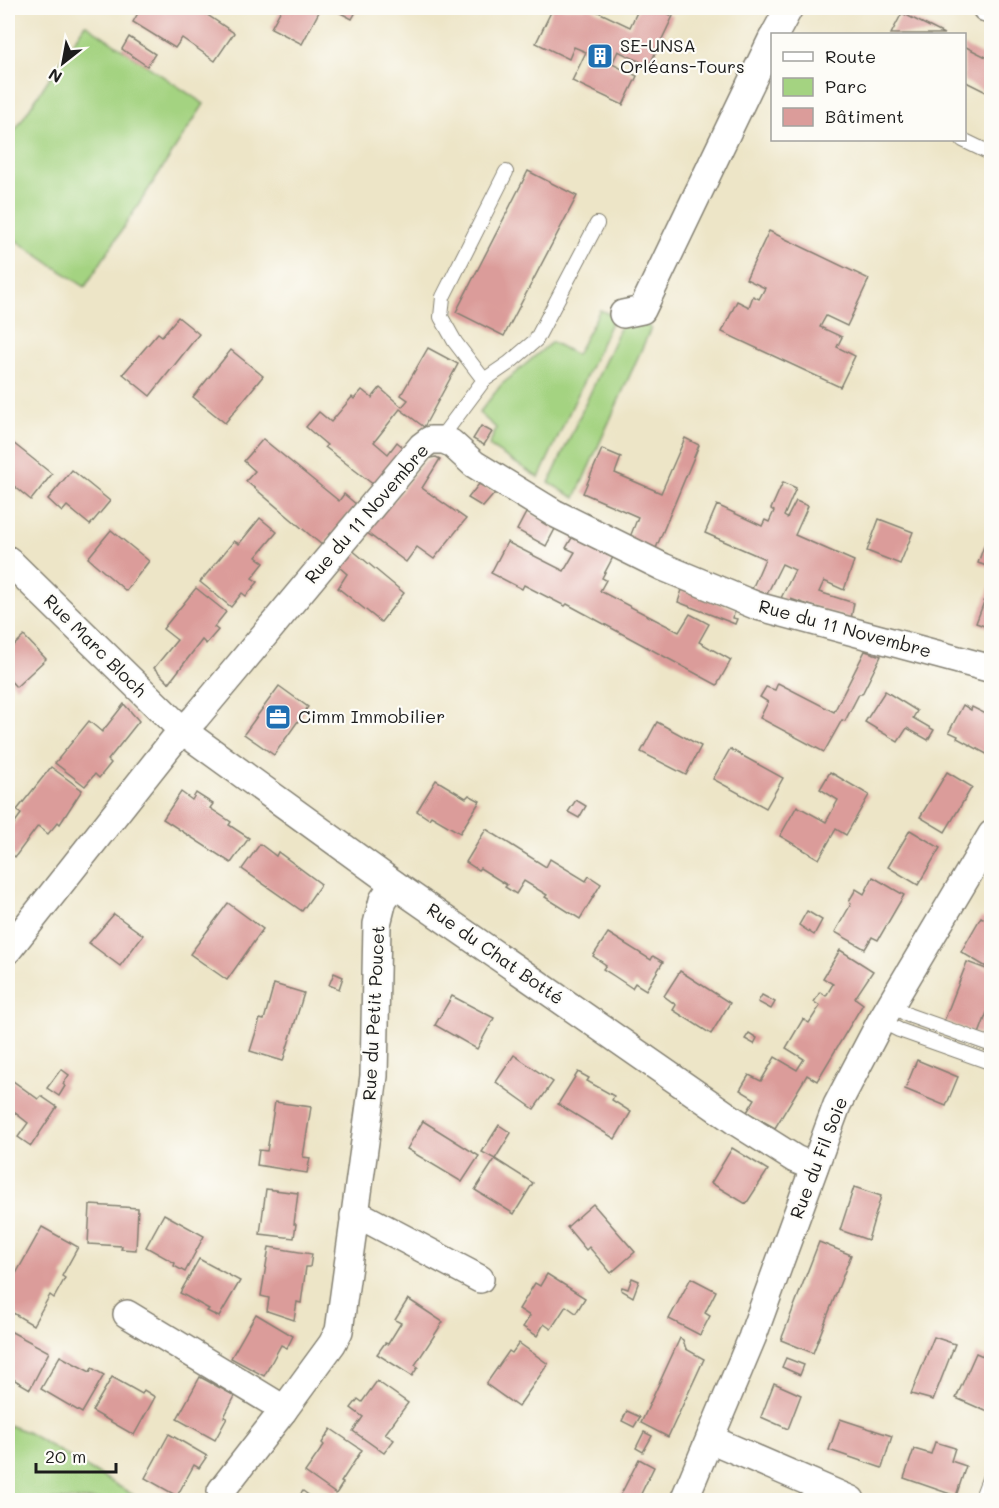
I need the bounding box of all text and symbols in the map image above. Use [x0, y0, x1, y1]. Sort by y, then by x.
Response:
north arrow [33, 33, 93, 93]
place label: SE-UNSA Orléans-Tours [620, 33, 745, 78]
legend [771, 33, 966, 141]
building icon: SE-UNSA Orléans-Tours [585, 41, 615, 71]
text: Route [825, 44, 876, 68]
text: N [44, 64, 66, 88]
text: Parc [825, 74, 867, 98]
text: Bâtiment [825, 104, 904, 128]
street label: Rue du 11 Novembre [299, 438, 434, 588]
street label: Rue Marc Bloch [39, 589, 152, 702]
street label: Rue du 11 Novembre [756, 593, 934, 663]
office icon: Cimm Immobilier [263, 702, 293, 732]
place label: Cimm Immobilier [298, 704, 445, 728]
street label: Rue du Chat Botté [422, 897, 569, 1009]
street label: Rue du Petit Poucet [356, 925, 390, 1101]
street label: Rue du Fil Soie [784, 1093, 852, 1222]
scale bar [36, 1436, 116, 1474]
text: 20 m [45, 1444, 86, 1468]

